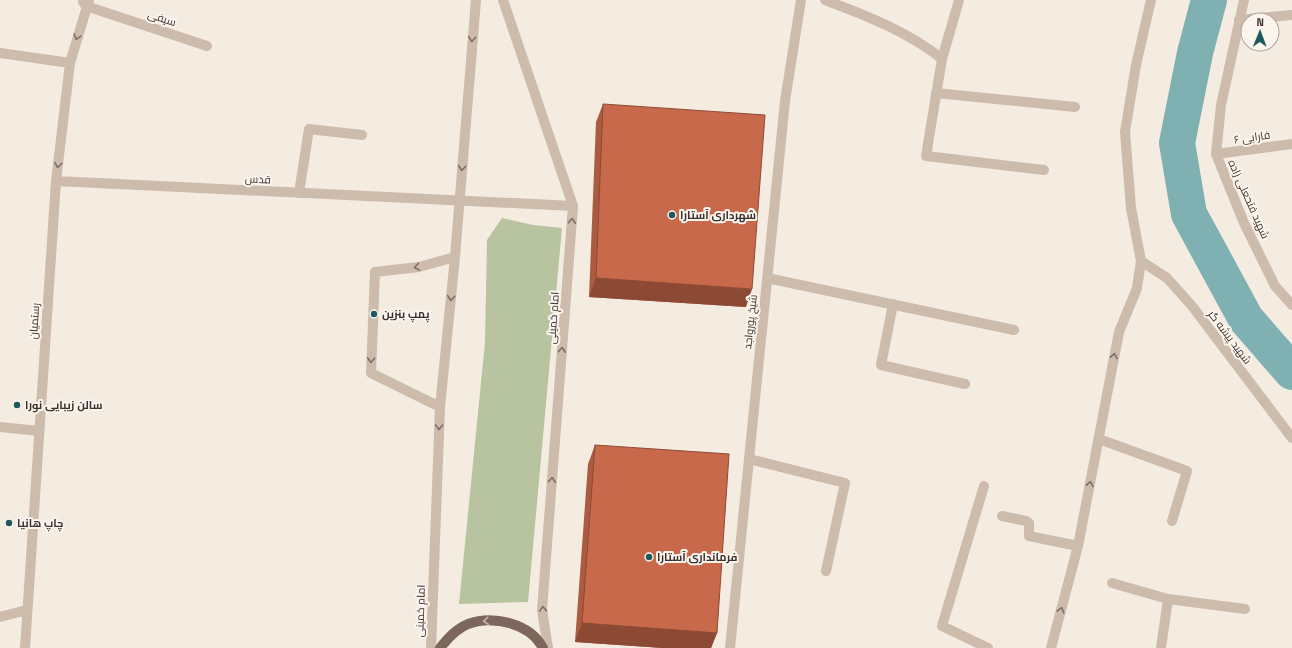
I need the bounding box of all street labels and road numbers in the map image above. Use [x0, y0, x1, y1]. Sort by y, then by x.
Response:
street label: سیفی [146, 7, 178, 29]
street label: فارابی ۶ [1233, 128, 1271, 146]
street label: شهید فتحعلی زاده [1225, 157, 1273, 241]
street label: قدس [245, 171, 271, 187]
street label: امام خمینی [544, 291, 563, 345]
street label: شیخ پورواجد [740, 294, 761, 350]
street label: رستمیان [26, 302, 42, 340]
street label: شهید پیشه گر [1205, 306, 1255, 367]
street label: امام خمینی [412, 584, 429, 638]

